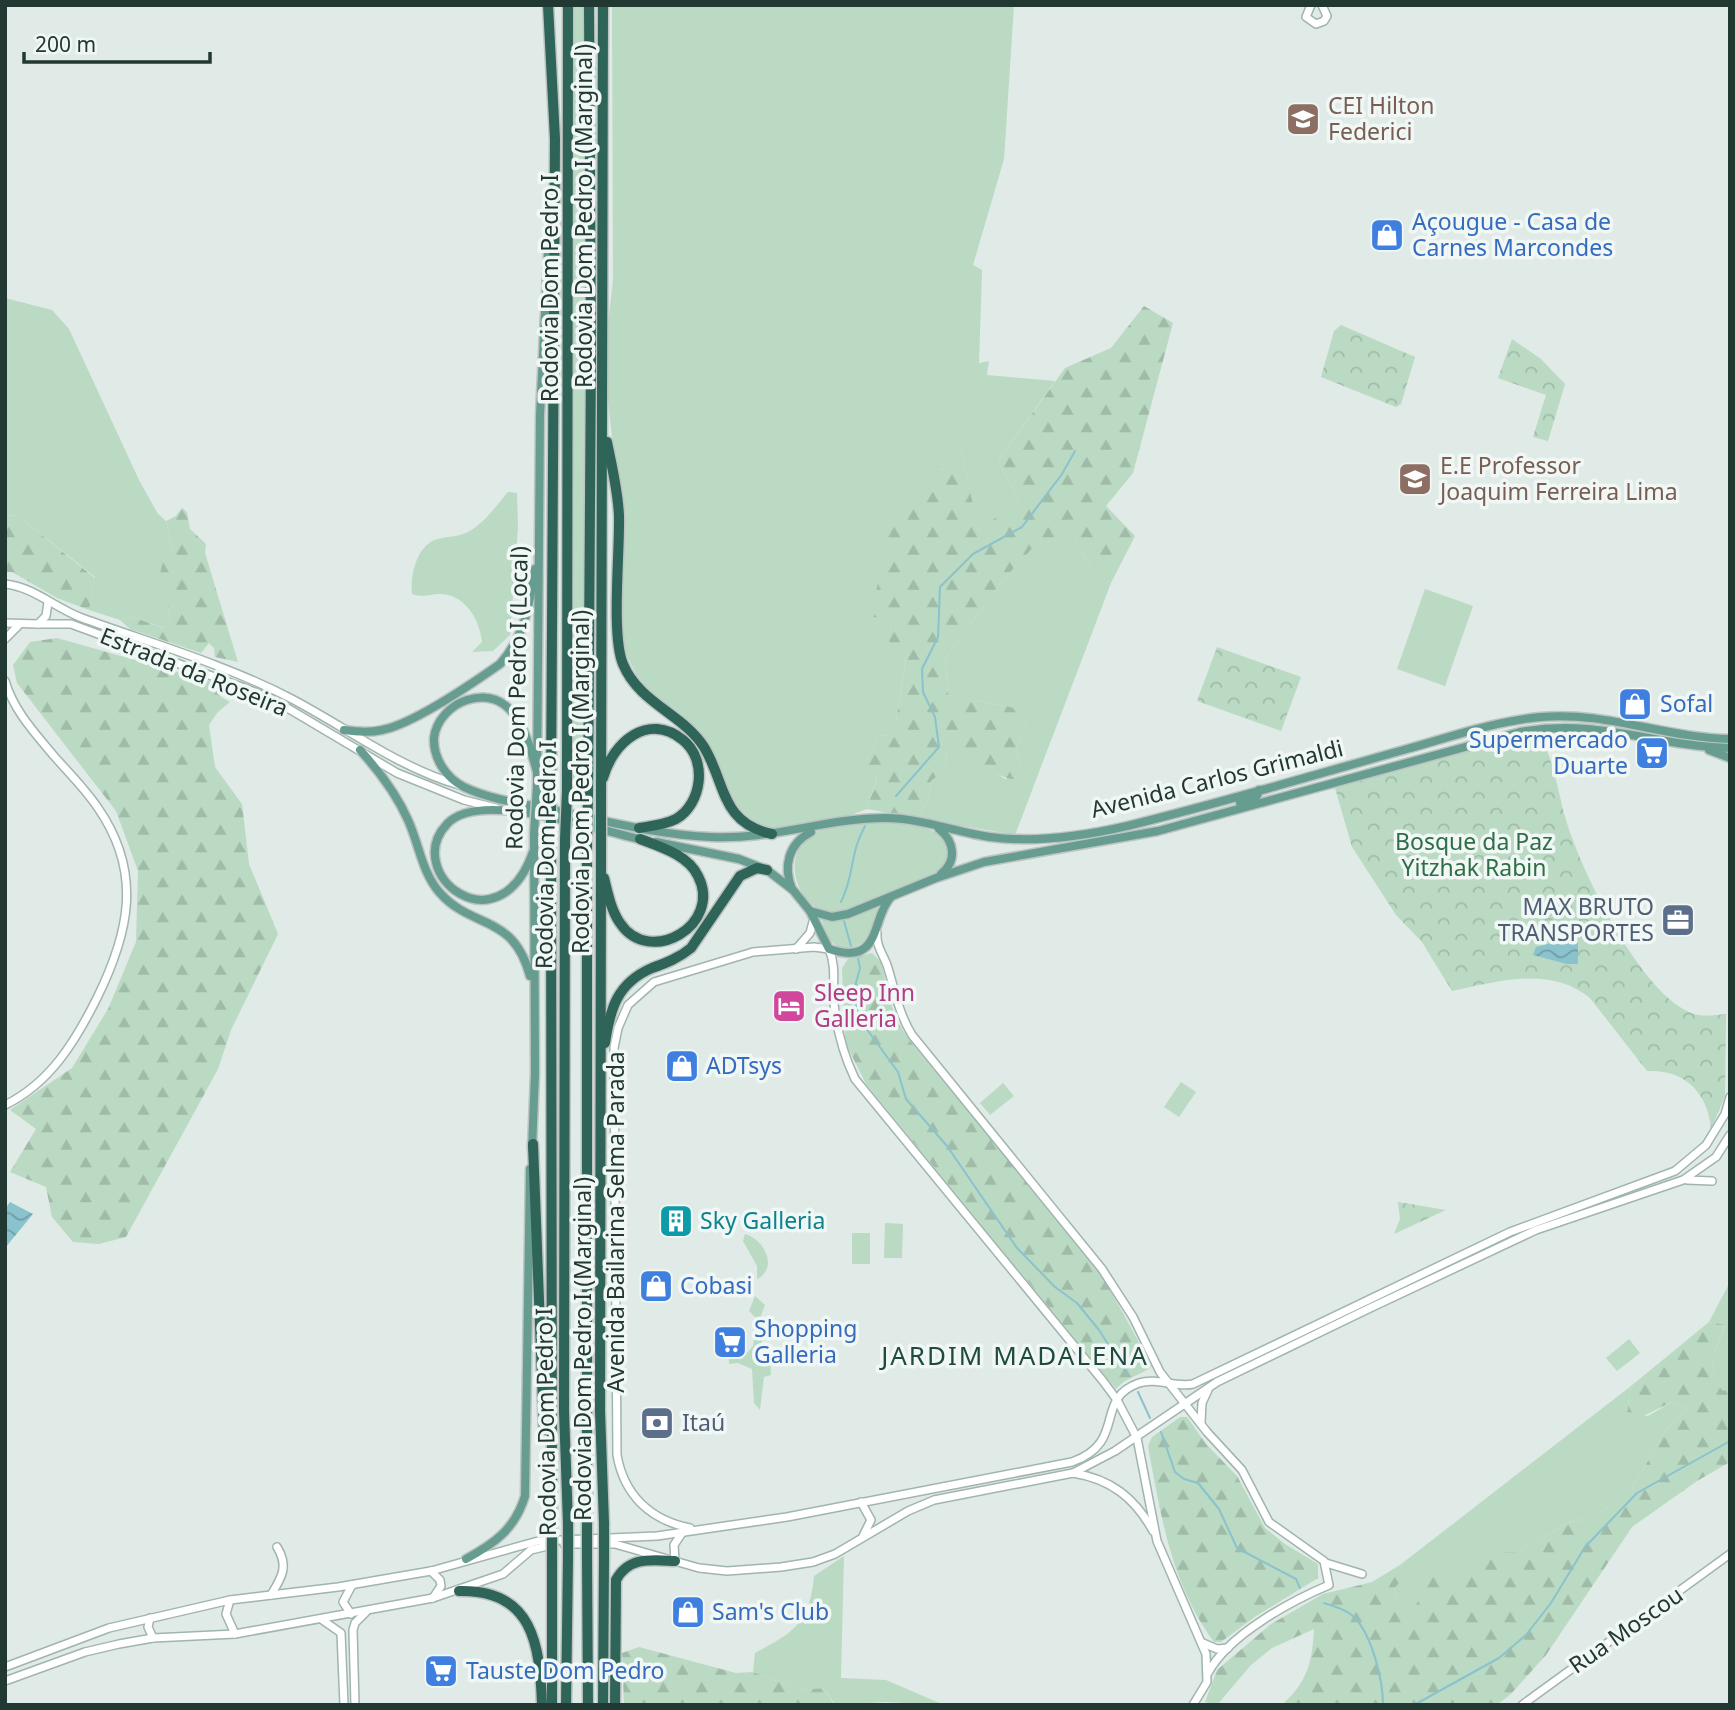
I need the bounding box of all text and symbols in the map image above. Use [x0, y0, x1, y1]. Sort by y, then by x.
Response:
scale bar [24, 21, 210, 65]
text: 200 m [35, 30, 96, 58]
street label: Rodovia Dom Pedro I (Marginal) [567, 44, 599, 388]
place label: CEI Hilton Federici [1328, 89, 1434, 147]
school or university icon: CEI Hilton Federici [1284, 100, 1322, 138]
street label: Rodovia Dom Pedro I [533, 174, 565, 402]
place label: Açougue - Casa de Carnes Marcondes [1412, 205, 1613, 263]
shop icon: Açougue - Casa de Carnes Marcondes [1368, 216, 1406, 254]
place label: E.E Professor Joaquim Ferreira Lima [1438, 449, 1678, 507]
school or university icon: E.E Professor Joaquim Ferreira Lima [1396, 460, 1434, 498]
street label: Rodovia Dom Pedro I (Local) [497, 546, 535, 850]
street label: Rodovia Dom Pedro I (Marginal) [564, 610, 596, 954]
street label: Estrada da Roseira [96, 619, 293, 723]
shop icon: Sofal [1616, 685, 1654, 723]
place label: Sofal [1660, 687, 1713, 719]
place label: Supermercado Duarte [1469, 723, 1628, 781]
street label: Avenida Carlos Grimaldi [1087, 731, 1346, 825]
supermarket icon: Supermercado Duarte [1633, 734, 1671, 772]
street label: Rodovia Dom Pedro I [527, 741, 563, 969]
park label: Bosque da Paz Yitzhak Rabin [1395, 825, 1553, 883]
place label: MAX BRUTO TRANSPORTES [1498, 890, 1654, 948]
office icon: MAX BRUTO TRANSPORTES [1659, 901, 1697, 939]
place label: Sleep Inn Galleria [814, 976, 915, 1034]
hotel icon: Sleep Inn Galleria [770, 987, 808, 1025]
shop icon: ADTsys [663, 1047, 701, 1085]
place label: ADTsys [706, 1049, 782, 1081]
street label: Avenida Bailarina Selma Parada [599, 1051, 631, 1393]
street label: Rodovia Dom Pedro I (Marginal) [566, 1177, 598, 1521]
building icon: Sky Galleria [657, 1202, 695, 1240]
place label: Sky Galleria [700, 1204, 825, 1236]
shop icon: Cobasi [637, 1267, 675, 1305]
place label: Cobasi [680, 1269, 752, 1301]
street label: Rodovia Dom Pedro I [527, 1308, 563, 1536]
place label: Shopping Galleria [754, 1312, 857, 1370]
supermarket icon: Shopping Galleria [711, 1323, 749, 1361]
district label: JARDIM MADALENA [878, 1337, 1149, 1373]
bank icon: Itaú [638, 1404, 676, 1442]
place label: Itaú [682, 1406, 725, 1438]
street label: Rua Moscou [1562, 1578, 1689, 1680]
shop icon: Sam's Club [669, 1593, 707, 1631]
place label: Sam's Club [712, 1595, 829, 1627]
supermarket icon: Tauste Dom Pedro [422, 1652, 460, 1690]
place label: Tauste Dom Pedro [466, 1654, 665, 1686]

